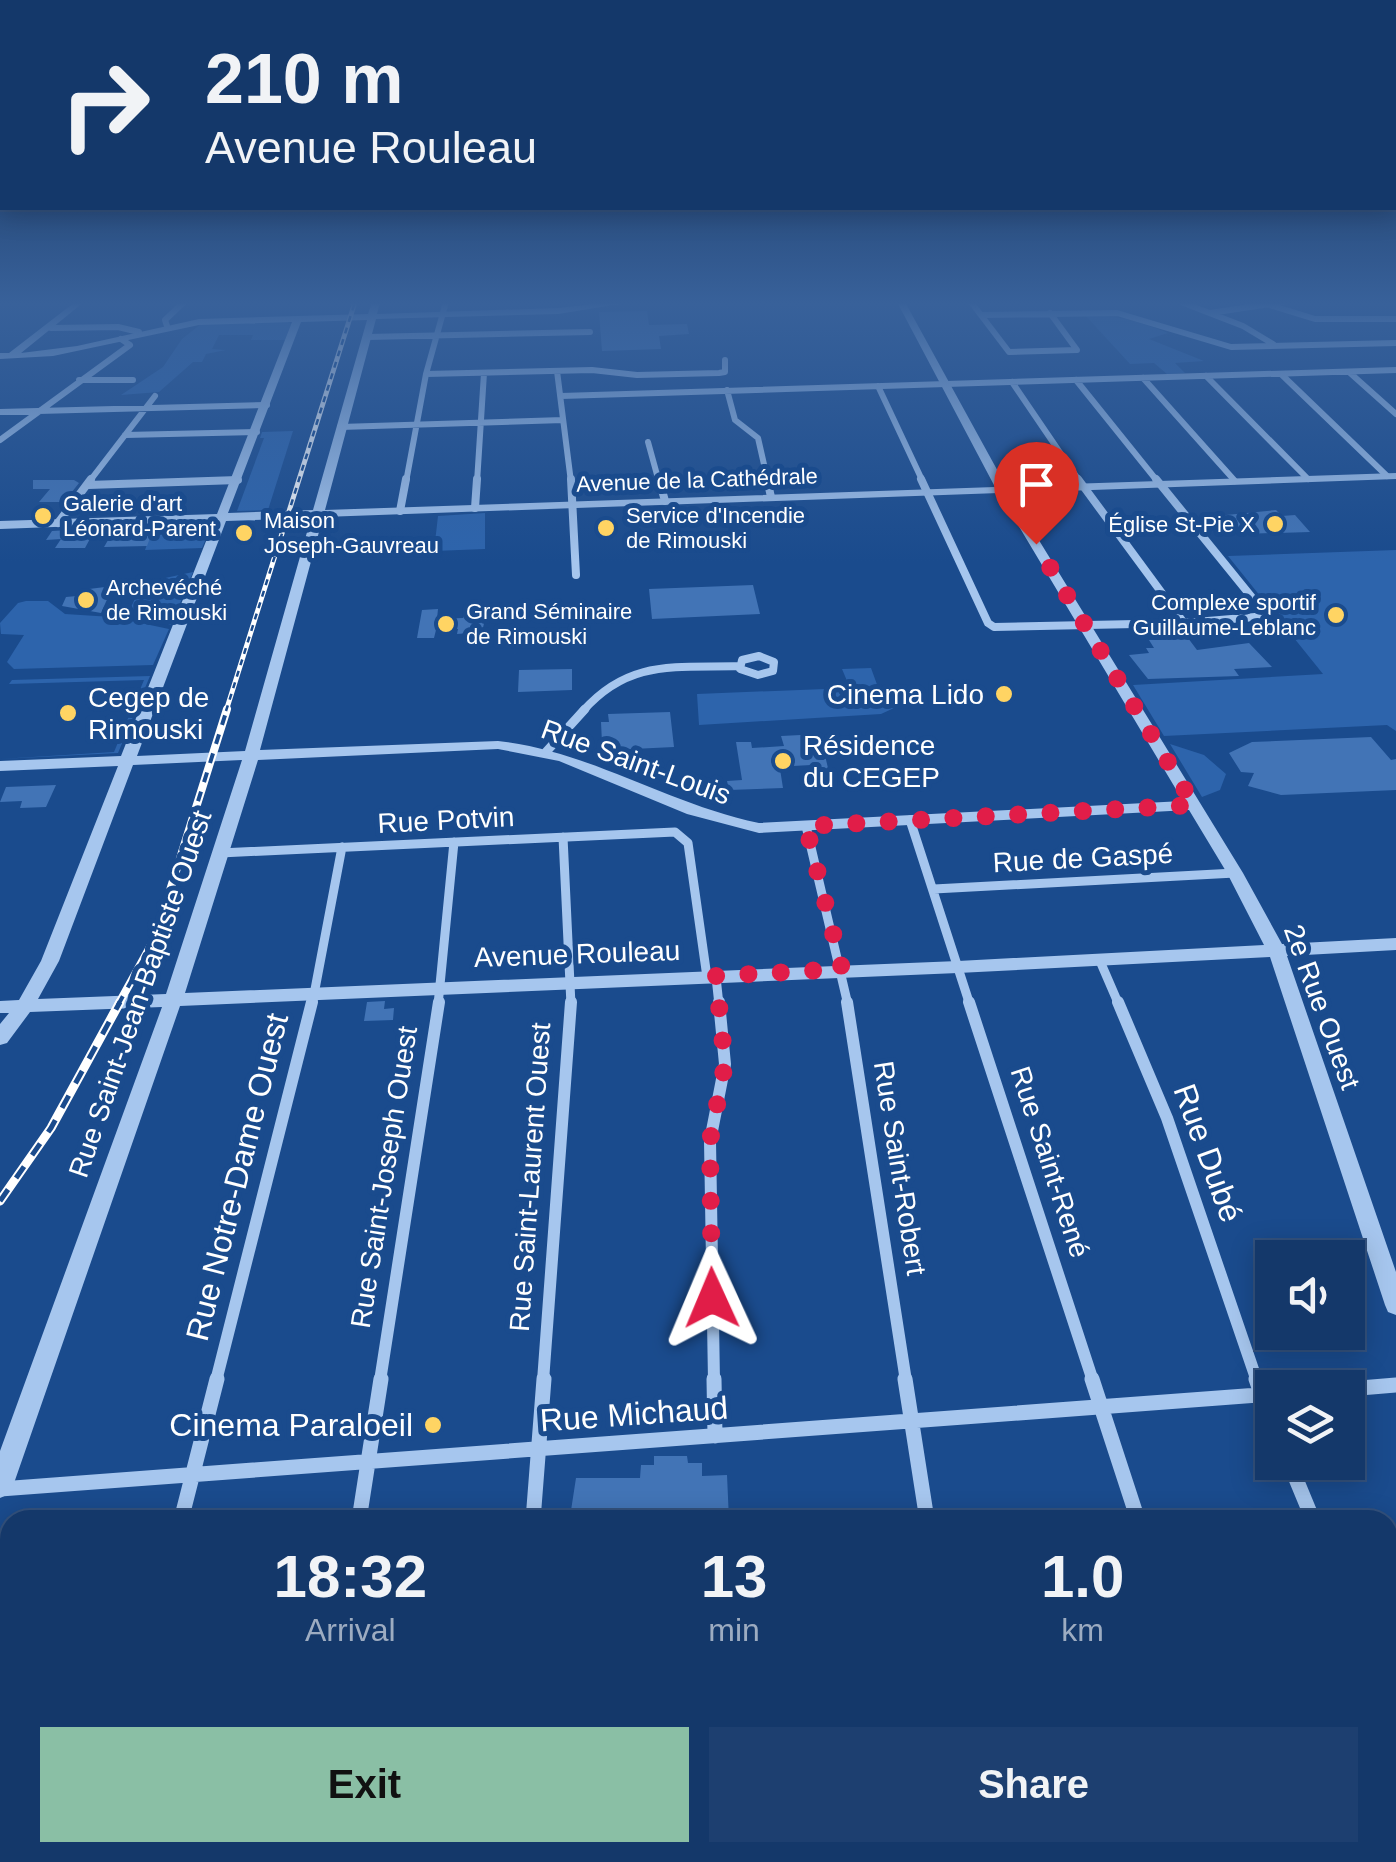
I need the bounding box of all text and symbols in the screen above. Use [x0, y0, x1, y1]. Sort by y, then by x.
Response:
icon: right [40, 40, 170, 170]
text: 210 m [205, 40, 403, 118]
text: Avenue Rouleau [205, 122, 537, 173]
pin [994, 442, 1079, 545]
icon: arrive [1009, 457, 1064, 512]
street label: Avenue de la Cathédrale [576, 463, 818, 497]
place label: Galerie d'art Léonard-Parent [63, 491, 216, 541]
place label: Service d'Incendie de Rimouski [626, 503, 805, 553]
marker: Galerie d'art Léonard-Parent [32, 505, 54, 527]
place label: Maison Joseph-Gauvreau [264, 508, 439, 558]
place label: Église St-Pie X [1108, 512, 1255, 537]
marker: Église St-Pie X [1264, 513, 1286, 535]
marker: Service d'Incendie de Rimouski [595, 517, 617, 539]
marker: Maison Joseph-Gauvreau [233, 522, 255, 544]
place label: Archevéché de Rimouski [106, 575, 227, 625]
marker: Archevéché de Rimouski [75, 589, 97, 611]
place label: Complexe sportif Guillaume-Leblanc [1133, 590, 1317, 640]
place label: Grand Séminaire de Rimouski [466, 599, 632, 649]
marker: Complexe sportif Guillaume-Leblanc [1325, 604, 1347, 626]
marker: Grand Séminaire de Rimouski [435, 613, 457, 635]
place label: Cinema Lido [827, 679, 984, 710]
place label: Cegep de Rimouski [88, 682, 209, 745]
marker: Cinema Lido [993, 683, 1015, 705]
marker: Cegep de Rimouski [57, 702, 79, 724]
street label: Rue Saint-Louis [537, 713, 735, 811]
place label: Résidence du CEGEP [803, 730, 940, 793]
marker: Résidence du CEGEP [772, 750, 794, 772]
street label: Rue Potvin [377, 801, 515, 839]
street label: Rue Saint-Jean-Baptiste Ouest [63, 806, 218, 1182]
street label: Rue de Gaspé [992, 838, 1174, 878]
street label: 2e Rue Ouest [1278, 921, 1366, 1094]
street label: Avenue Rouleau [473, 935, 681, 973]
street label: Rue Notre-Dame Ouest [179, 1009, 295, 1344]
street label: Rue Saint-Laurent Ouest [504, 1021, 556, 1333]
street label: Rue Saint-Joseph Ouest [345, 1024, 423, 1330]
street label: Rue Saint-Robert [868, 1059, 932, 1277]
street label: Rue Saint-René [1004, 1062, 1096, 1262]
street label: Rue Dubé [1166, 1079, 1250, 1227]
map controls [1255, 1240, 1365, 1480]
button: sound [1255, 1240, 1365, 1350]
position arrow [660, 1246, 764, 1350]
button: layers [1255, 1370, 1365, 1480]
street label: Rue Michaud [539, 1389, 729, 1439]
place label: Cinema Paraloeil [169, 1407, 413, 1443]
marker: Cinema Paraloeil [422, 1414, 444, 1436]
text: 18:32 [274, 1543, 427, 1610]
text: 13 [701, 1543, 767, 1610]
text: 1.0 [1041, 1543, 1124, 1610]
text: Arrival [305, 1612, 396, 1648]
text: min [708, 1612, 760, 1648]
text: km [1061, 1612, 1104, 1648]
button: Exit [40, 1727, 689, 1842]
button: Share [709, 1727, 1358, 1842]

